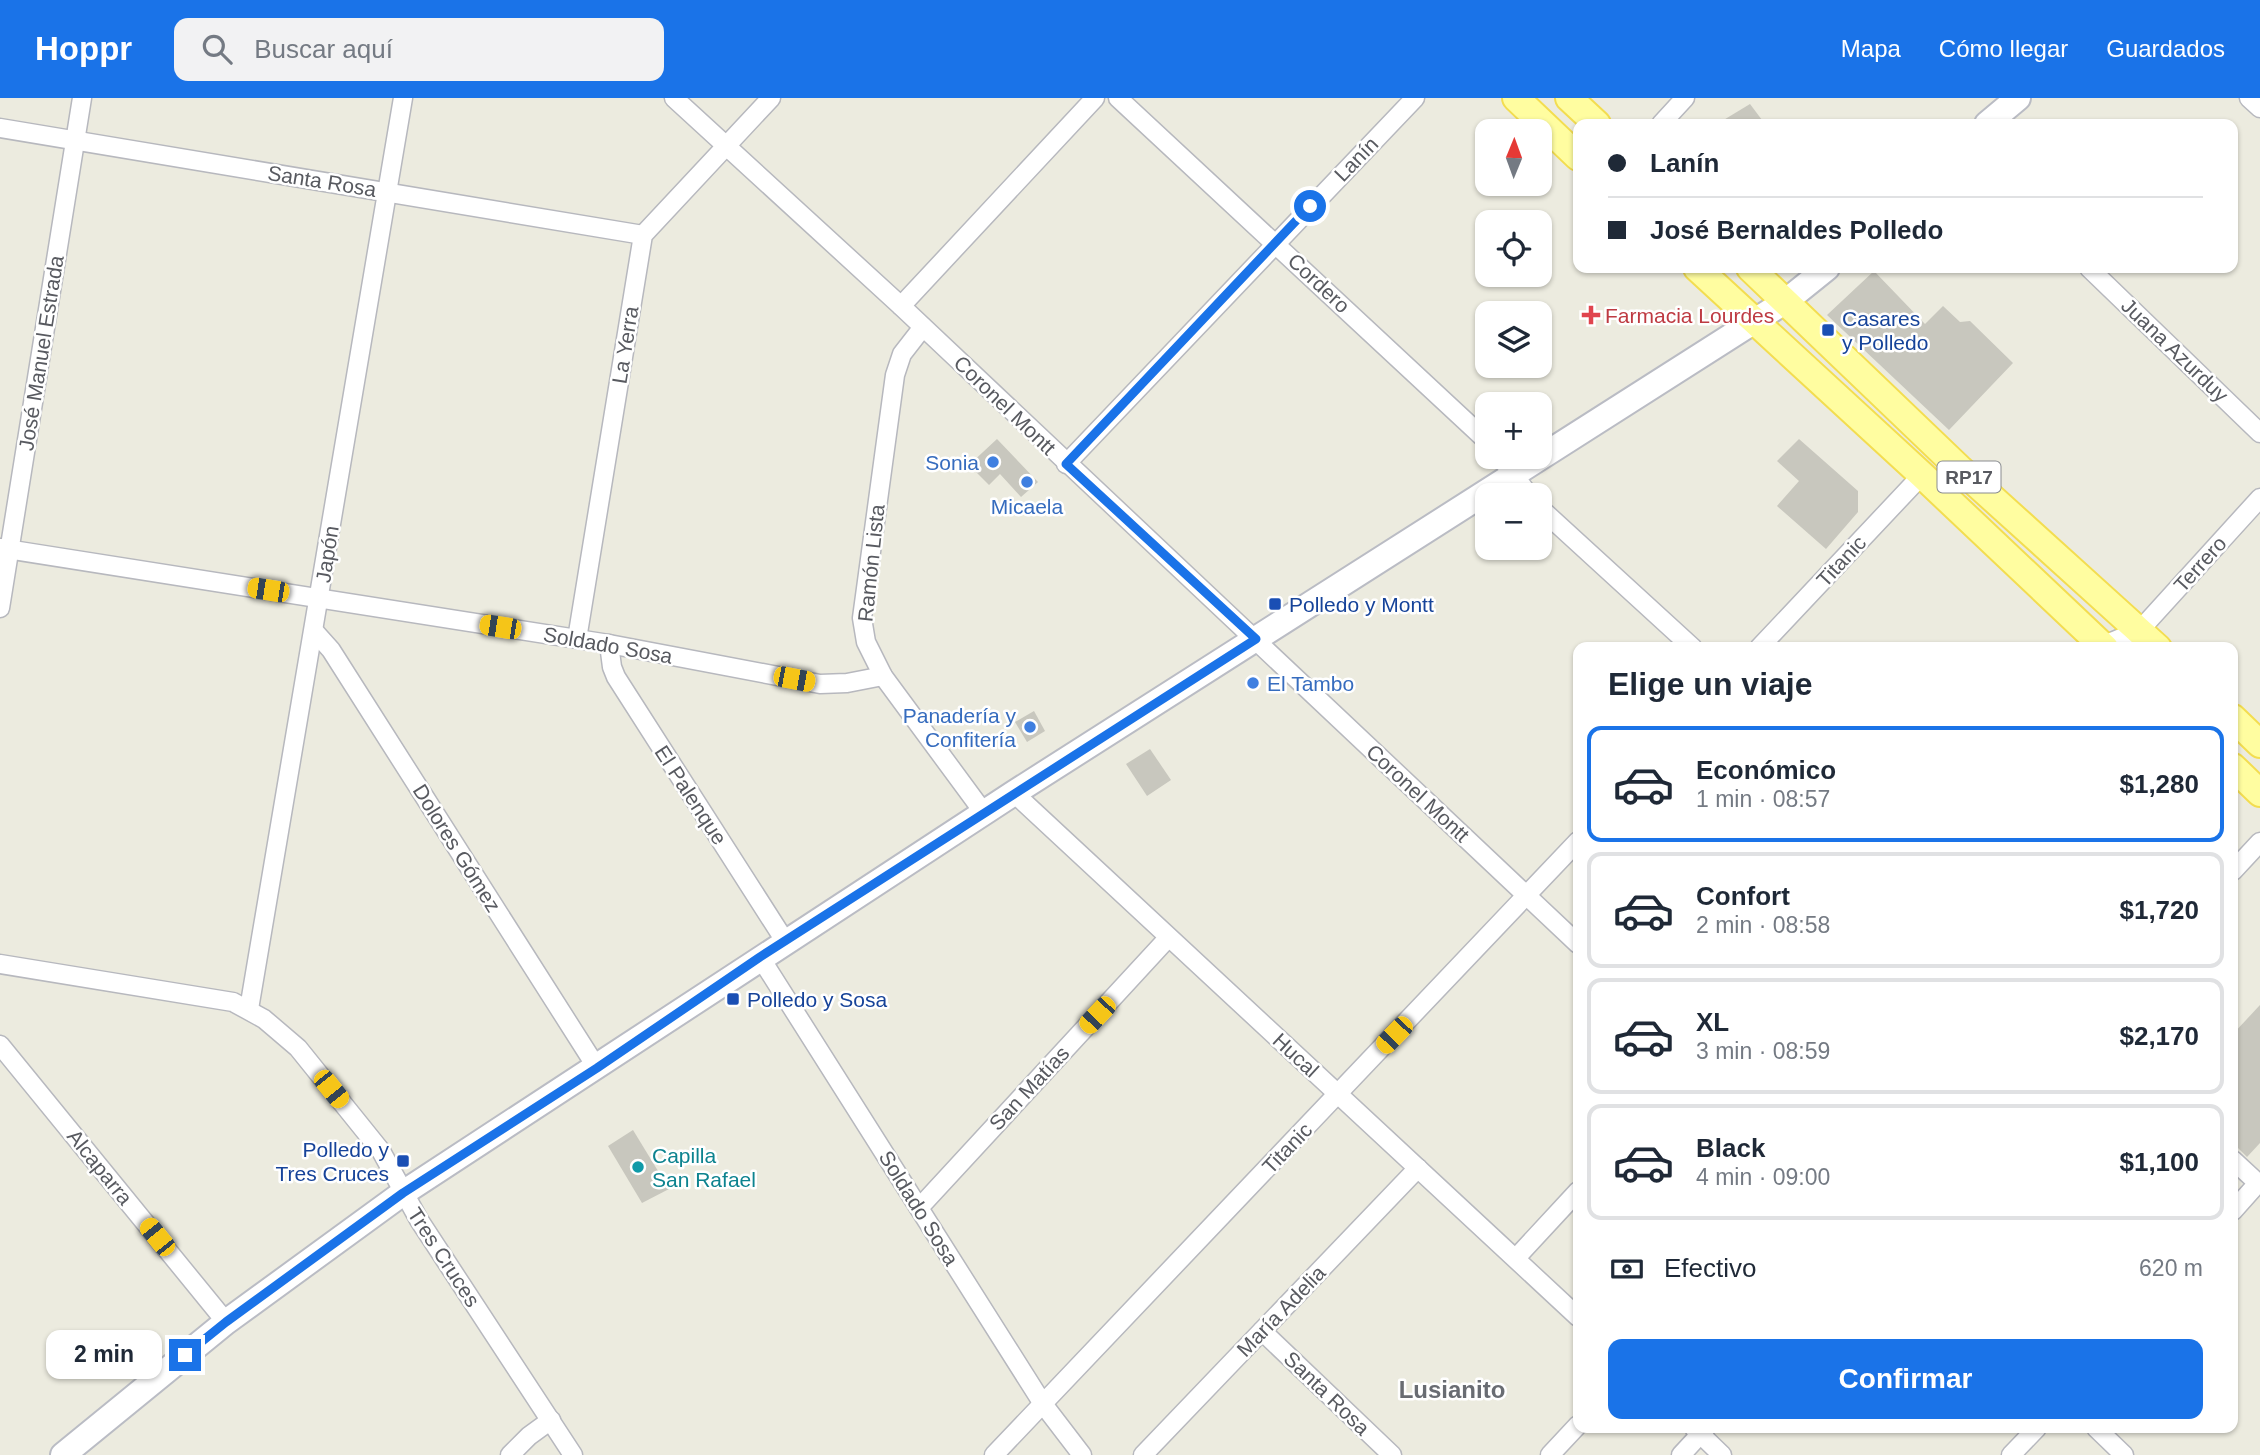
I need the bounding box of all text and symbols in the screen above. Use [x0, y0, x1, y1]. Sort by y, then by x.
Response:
search box [174, 18, 664, 81]
text: Hoppr [35, 30, 132, 67]
icon: search [198, 30, 236, 68]
text: Buscar aquí [254, 34, 393, 64]
text: Mapa [1841, 35, 1901, 62]
text: Cómo llegar [1939, 35, 2068, 62]
text: Guardados [2106, 35, 2225, 62]
north arrow [1475, 119, 1552, 196]
map controls [1475, 119, 1552, 560]
street label: Lanín [1329, 132, 1383, 186]
text: Lanín [1650, 148, 1719, 178]
street label: Santa Rosa [266, 161, 378, 201]
route start [1294, 190, 1326, 222]
button: locate [1475, 210, 1552, 287]
text: José Bernaldes Polledo [1650, 215, 1943, 245]
street label: Cordero [1283, 249, 1355, 317]
street label: José Manuel Estrada [14, 253, 68, 452]
street label: Juana Azurduy [2117, 293, 2233, 407]
button: layers [1475, 301, 1552, 378]
street label: La Yerra [608, 304, 643, 385]
place label: Farmacia Lourdes [1605, 304, 1774, 327]
marker: Farmacia Lourdes [1583, 307, 1599, 323]
place label: Casares y Polledo [1842, 307, 1928, 354]
marker: Casares y Polledo [1820, 322, 1836, 338]
street label: Coronel Montt [950, 351, 1061, 459]
button: + [1475, 392, 1552, 469]
place label: Sonia [925, 451, 979, 474]
marker: Sonia [985, 454, 1001, 470]
road number: RP17 [1938, 462, 2000, 492]
marker: Micaela [1019, 474, 1035, 490]
button: − [1475, 483, 1552, 560]
place label: Micaela [991, 495, 1063, 518]
street label: Ramón Lista [853, 503, 889, 623]
street label: Japón [311, 524, 343, 584]
street label: Titanic [1812, 531, 1870, 591]
street label: Terrero [2169, 532, 2231, 596]
car [246, 576, 291, 604]
place label: Polledo y Montt [1289, 593, 1434, 616]
marker: Polledo y Montt [1267, 596, 1283, 612]
car [478, 613, 523, 641]
street label: Soldado Sosa [542, 622, 675, 668]
car [772, 665, 817, 693]
text: Elige un viaje [1608, 666, 1813, 702]
place label: El Tambo [1267, 672, 1354, 695]
marker: El Tambo [1245, 675, 1261, 691]
place label: Panadería y Confitería [903, 704, 1016, 751]
marker: Panadería y Confitería [1022, 719, 1038, 735]
street label: Coronel Montt [1362, 740, 1474, 846]
street label: El Palenque [651, 741, 731, 849]
icon: car [1612, 753, 1675, 816]
text: Económico [1696, 755, 1836, 785]
text: $1,280 [2119, 769, 2199, 799]
street label: Dolores Gómez [409, 780, 505, 916]
text: 1 min · 08:57 [1696, 786, 1830, 812]
icon: car [1612, 879, 1675, 942]
text: Confort [1696, 881, 1790, 911]
text: $1,720 [2119, 895, 2199, 925]
text: 2 min · 08:58 [1696, 912, 1830, 938]
place label: Polledo y Sosa [747, 988, 887, 1011]
marker: Polledo y Sosa [725, 991, 741, 1007]
car [1075, 992, 1120, 1038]
icon: car [1612, 1005, 1675, 1068]
text: XL [1696, 1007, 1729, 1037]
car [1372, 1013, 1417, 1057]
text: $2,170 [2119, 1021, 2199, 1051]
street label: Hucal [1269, 1028, 1323, 1082]
text: 3 min · 08:59 [1696, 1038, 1830, 1064]
street label: San Matías [984, 1041, 1074, 1135]
car [310, 1066, 353, 1112]
street label: Titanic [1258, 1118, 1316, 1178]
street label: Alcaparra [63, 1125, 137, 1209]
icon: car [1612, 1131, 1675, 1194]
text: Black [1696, 1133, 1765, 1163]
place label: Polledo y Tres Cruces [275, 1138, 389, 1185]
place label: Capilla San Rafael [652, 1144, 756, 1191]
street label: Soldado Sosa [875, 1146, 964, 1270]
text: $1,100 [2119, 1147, 2199, 1177]
marker: Polledo y Tres Cruces [395, 1153, 411, 1169]
marker: Capilla San Rafael [630, 1159, 646, 1175]
text: 4 min · 09:00 [1696, 1164, 1830, 1190]
street label: Tres Cruces [403, 1203, 485, 1311]
car [136, 1214, 179, 1260]
icon: cash [1608, 1250, 1646, 1288]
text: Efectivo [1664, 1253, 1757, 1283]
text: 620 m [2139, 1255, 2203, 1281]
street label: María Adelia [1232, 1261, 1330, 1361]
callout: 2 min [45, 1330, 160, 1380]
route end [169, 1339, 201, 1371]
button: Confirmar [1608, 1339, 2203, 1419]
text: 2 min [74, 1341, 134, 1367]
street label: Santa Rosa [1280, 1347, 1375, 1440]
district label: Lusianito [1399, 1376, 1505, 1403]

